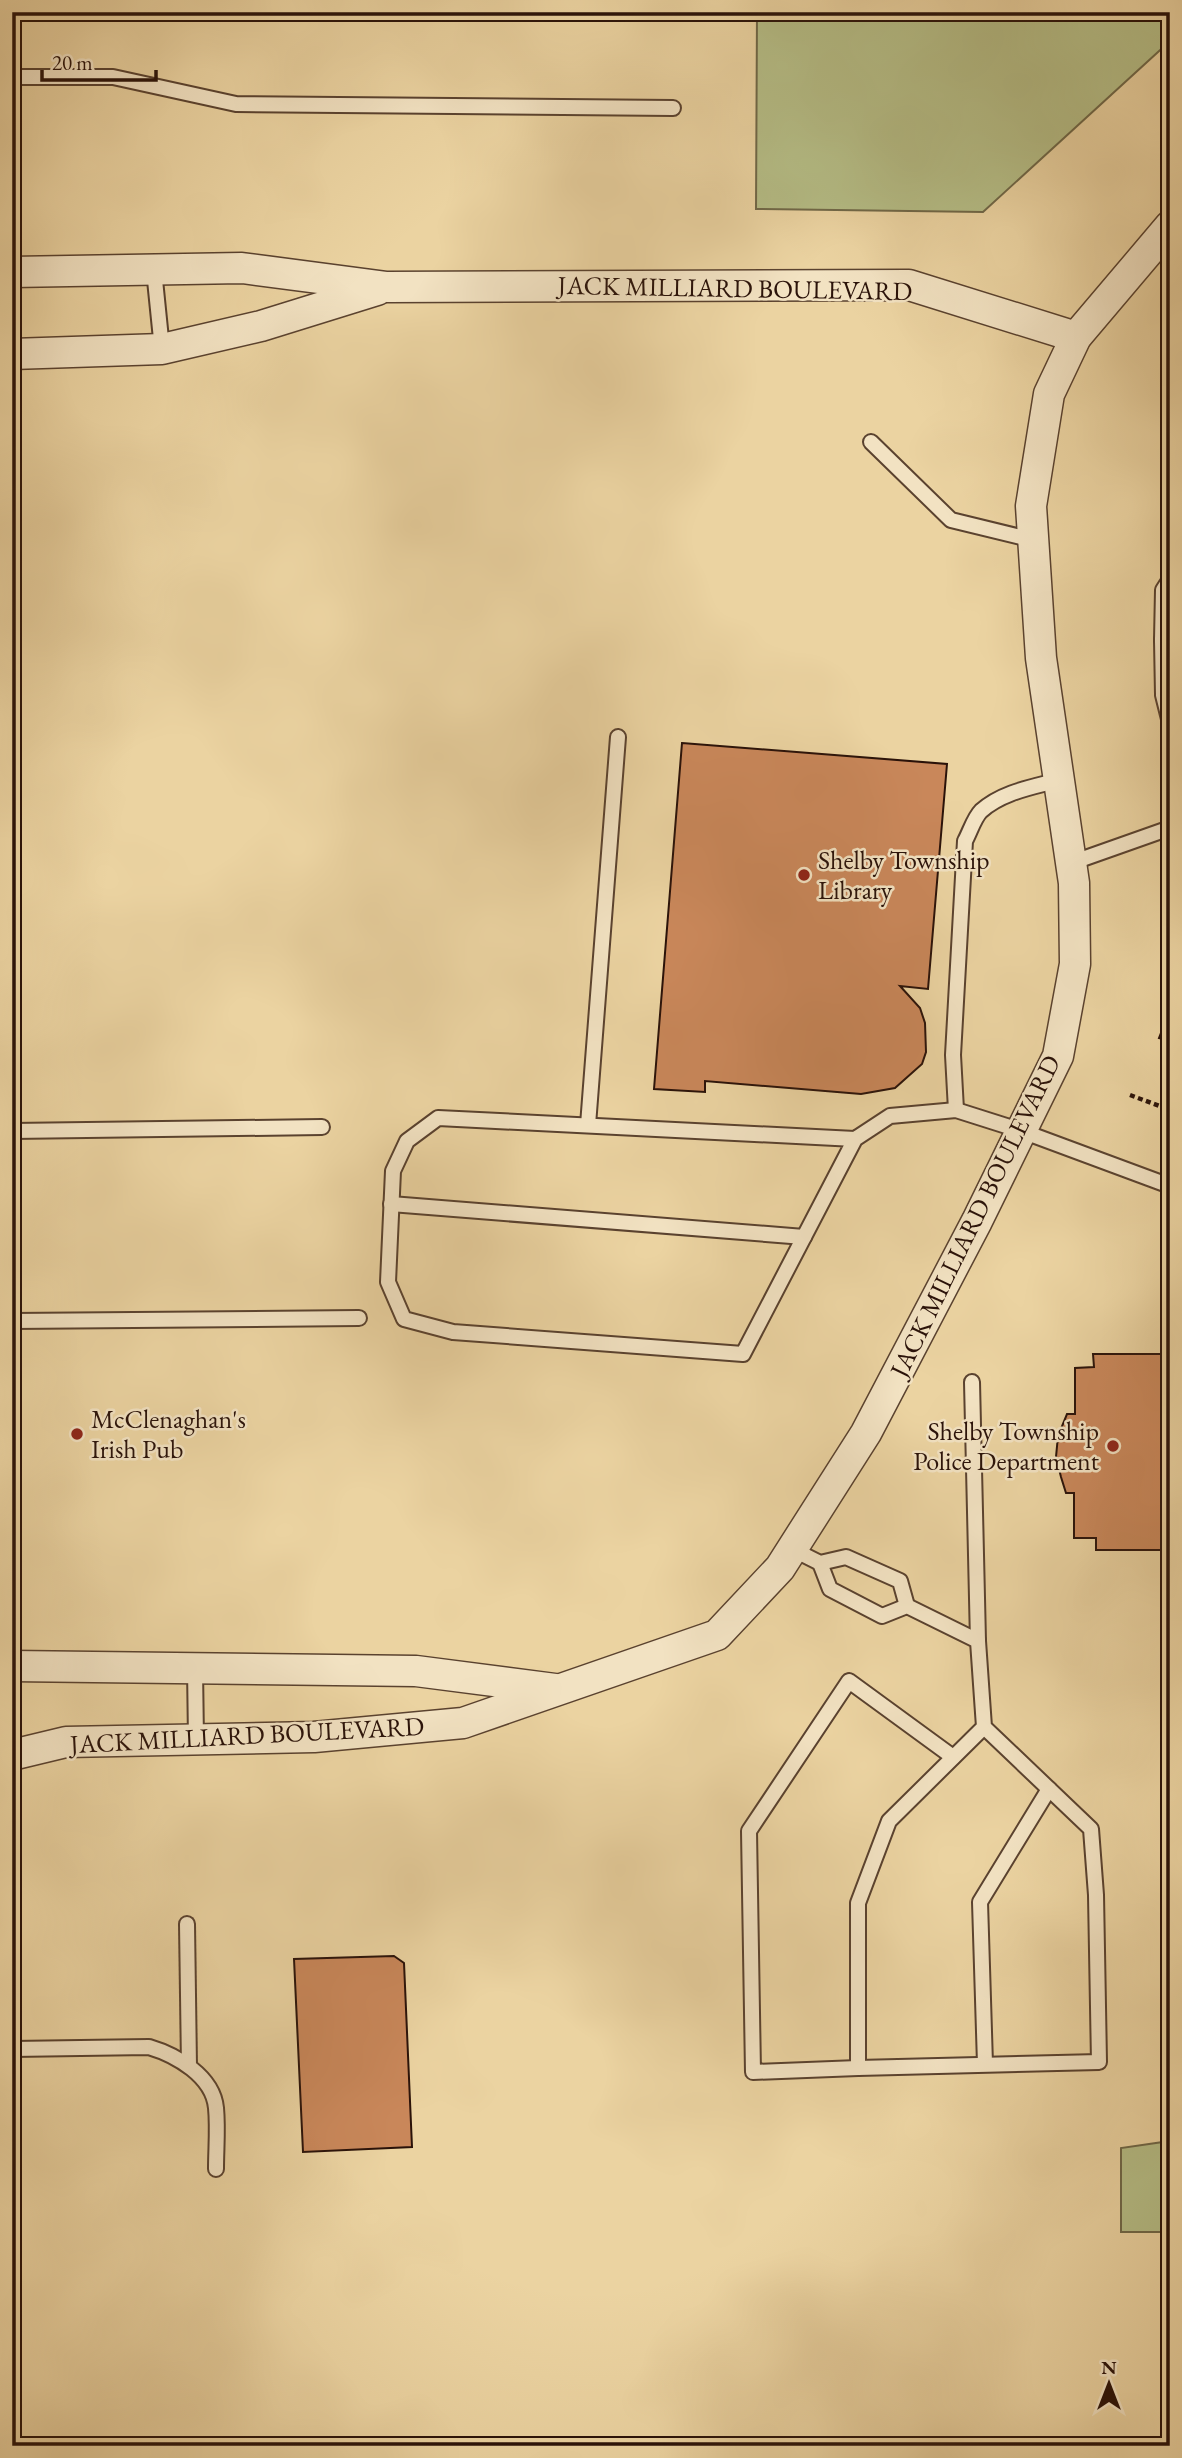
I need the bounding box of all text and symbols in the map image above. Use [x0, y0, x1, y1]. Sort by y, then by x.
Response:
scale bar [42, 38, 156, 82]
text: 20 m [52, 49, 93, 76]
street label: JACK MILLIARD BOULEVARD [555, 268, 913, 308]
place label: Shelby Township Library [818, 843, 990, 907]
marker: Shelby Township Library [796, 867, 812, 883]
street label: JACK MILLIARD BOULEVARD [881, 1049, 1068, 1385]
place label: McClenaghan's Irish Pub [91, 1402, 246, 1466]
place label: Shelby Township Police Department [913, 1414, 1099, 1478]
marker: McClenaghan's Irish Pub [69, 1426, 85, 1442]
marker: Shelby Township Police Department [1105, 1438, 1121, 1454]
street label: JACK MILLIARD BOULEVARD [67, 1709, 425, 1761]
north arrow [1074, 2350, 1144, 2420]
text: N [1101, 2355, 1117, 2380]

